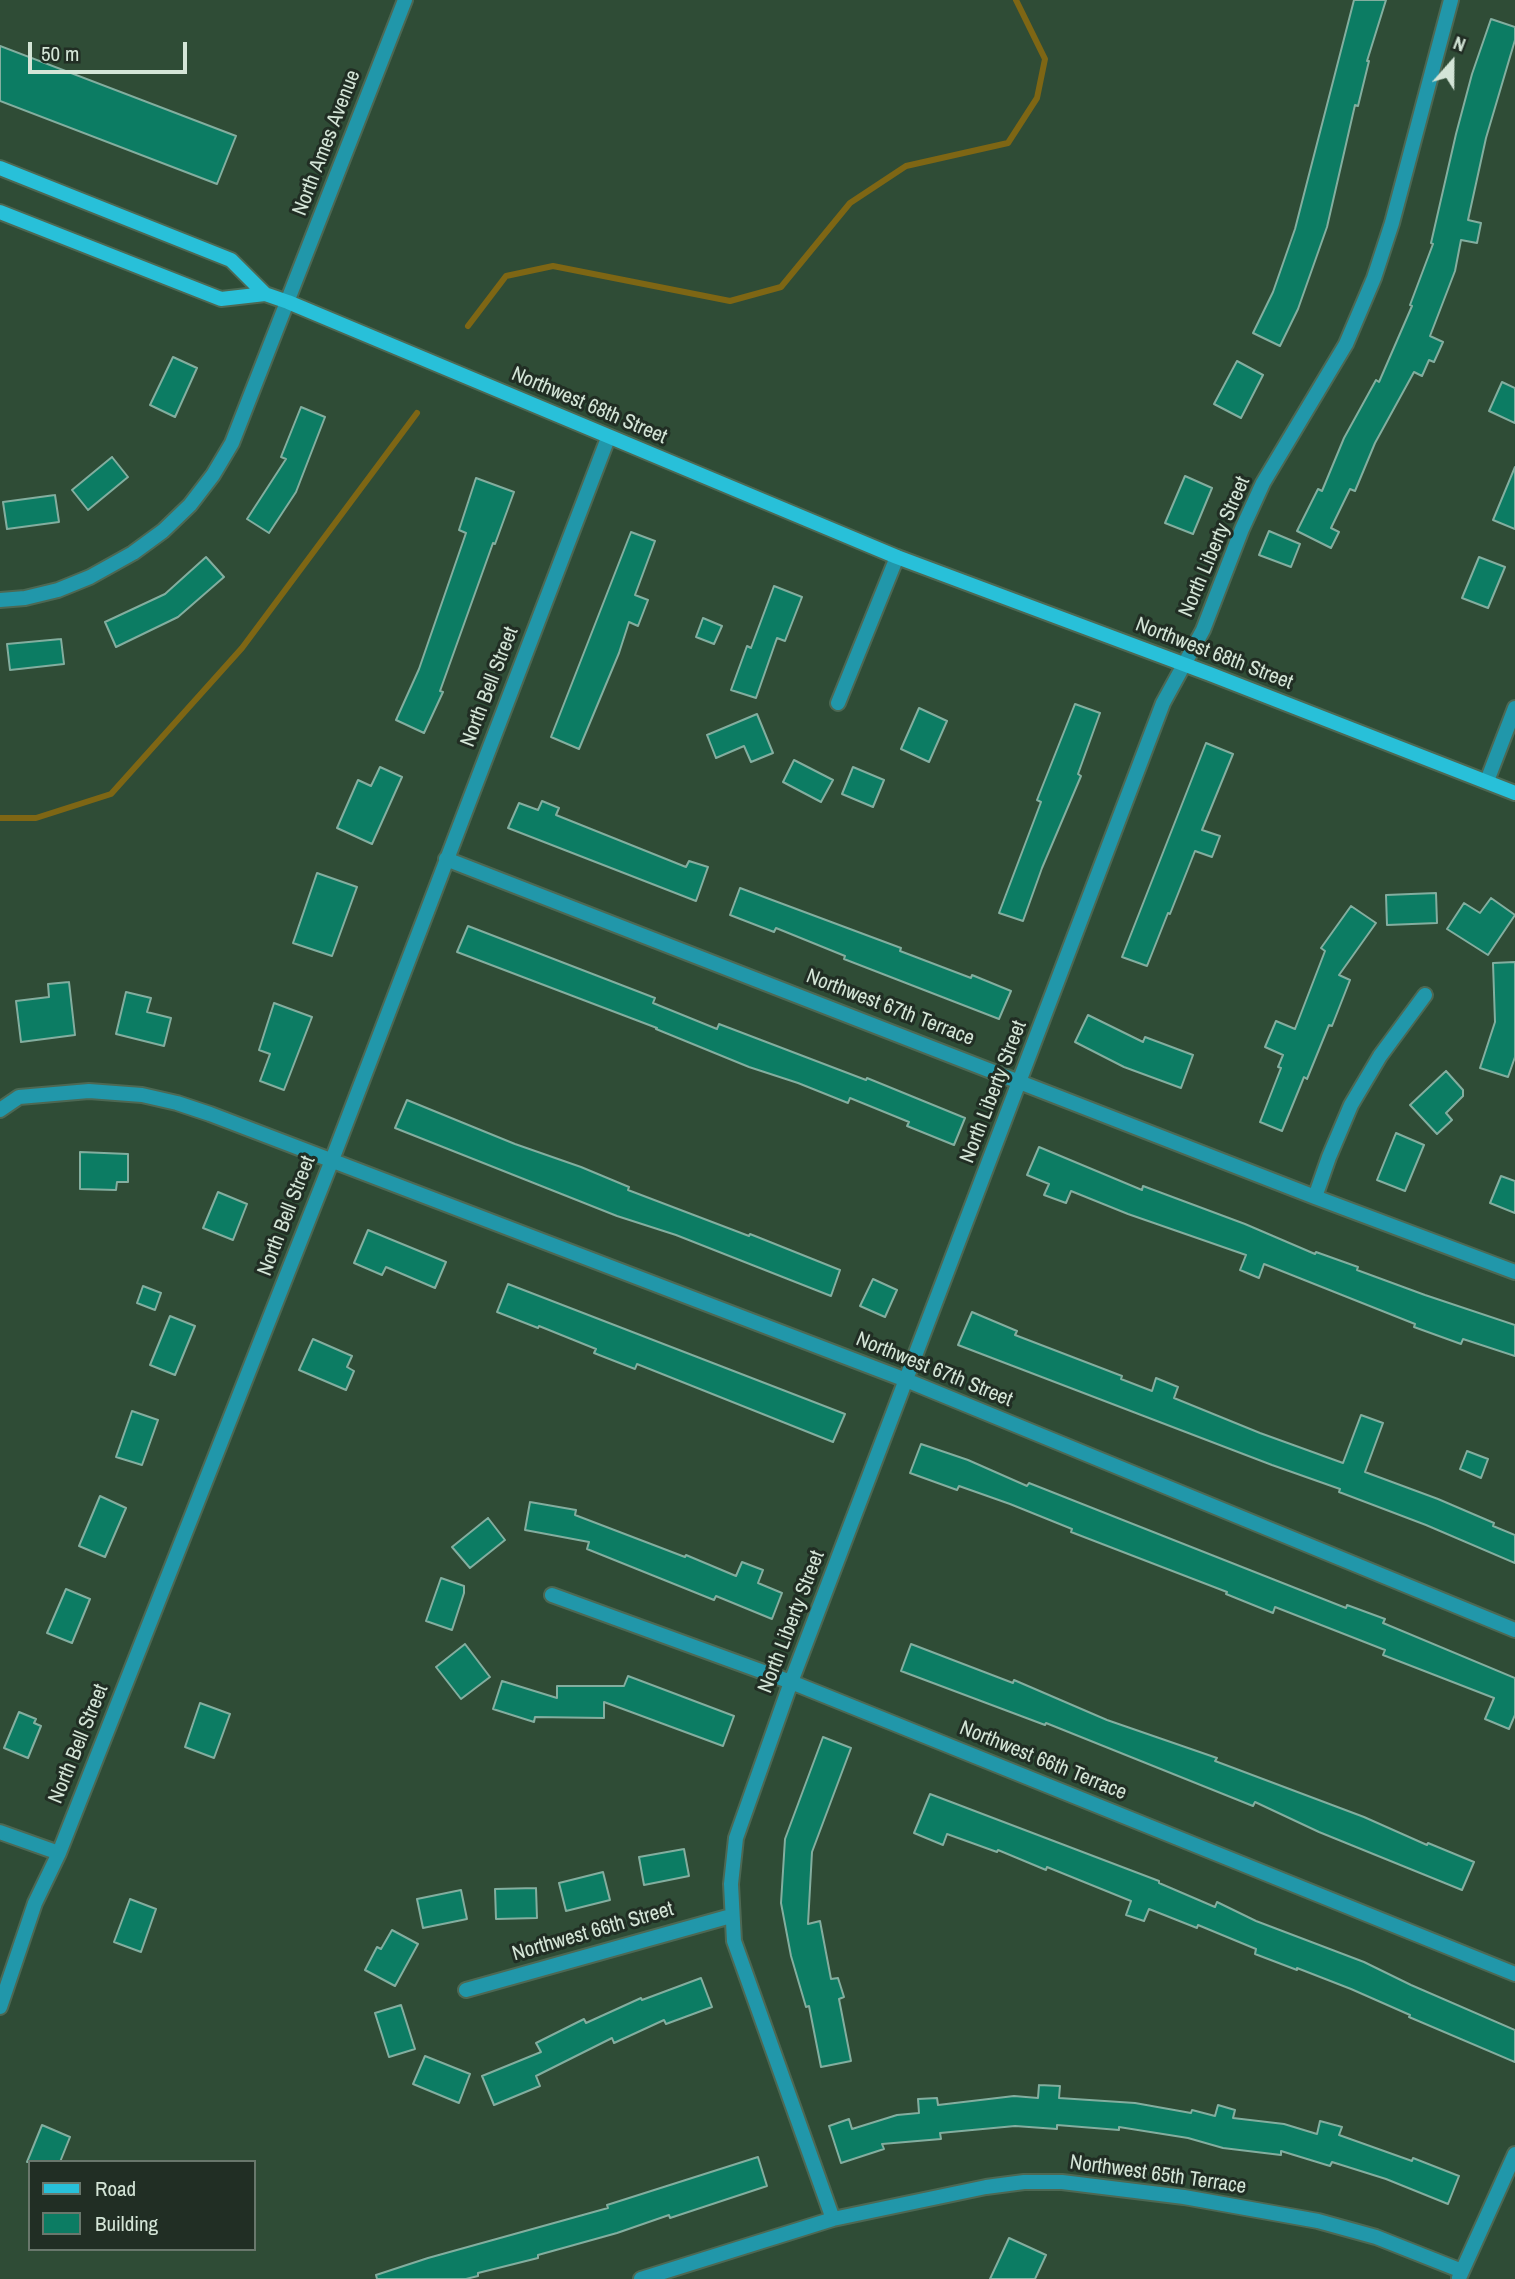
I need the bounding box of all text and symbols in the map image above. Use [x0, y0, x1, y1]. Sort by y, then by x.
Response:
scale bar [32, 28, 191, 72]
north arrow [1417, 28, 1487, 98]
text: N [1450, 29, 1469, 58]
text: 50 m [41, 39, 79, 68]
street label: North Ames Avenue [288, 67, 366, 219]
street label: Northwest 68th Street [507, 362, 671, 450]
street label: North Liberty Street [1174, 473, 1256, 621]
street label: Northwest 68th Street [1132, 612, 1296, 696]
street label: North Bell Street [456, 624, 524, 750]
street label: Northwest 67th Terrace [802, 964, 978, 1052]
street label: North Liberty Street [955, 1017, 1033, 1167]
street label: North Bell Street [253, 1153, 321, 1279]
street label: Northwest 67th Street [852, 1327, 1016, 1413]
street label: North Liberty Street [753, 1547, 831, 1697]
street label: North Bell Street [44, 1681, 114, 1807]
street label: Northwest 66th Terrace [956, 1716, 1130, 1806]
street label: Northwest 66th Street [509, 1897, 677, 1967]
street label: Northwest 65th Terrace [1068, 2150, 1248, 2200]
legend [28, 2160, 256, 2251]
text: Road [95, 2174, 136, 2203]
text: Building [95, 2209, 158, 2238]

